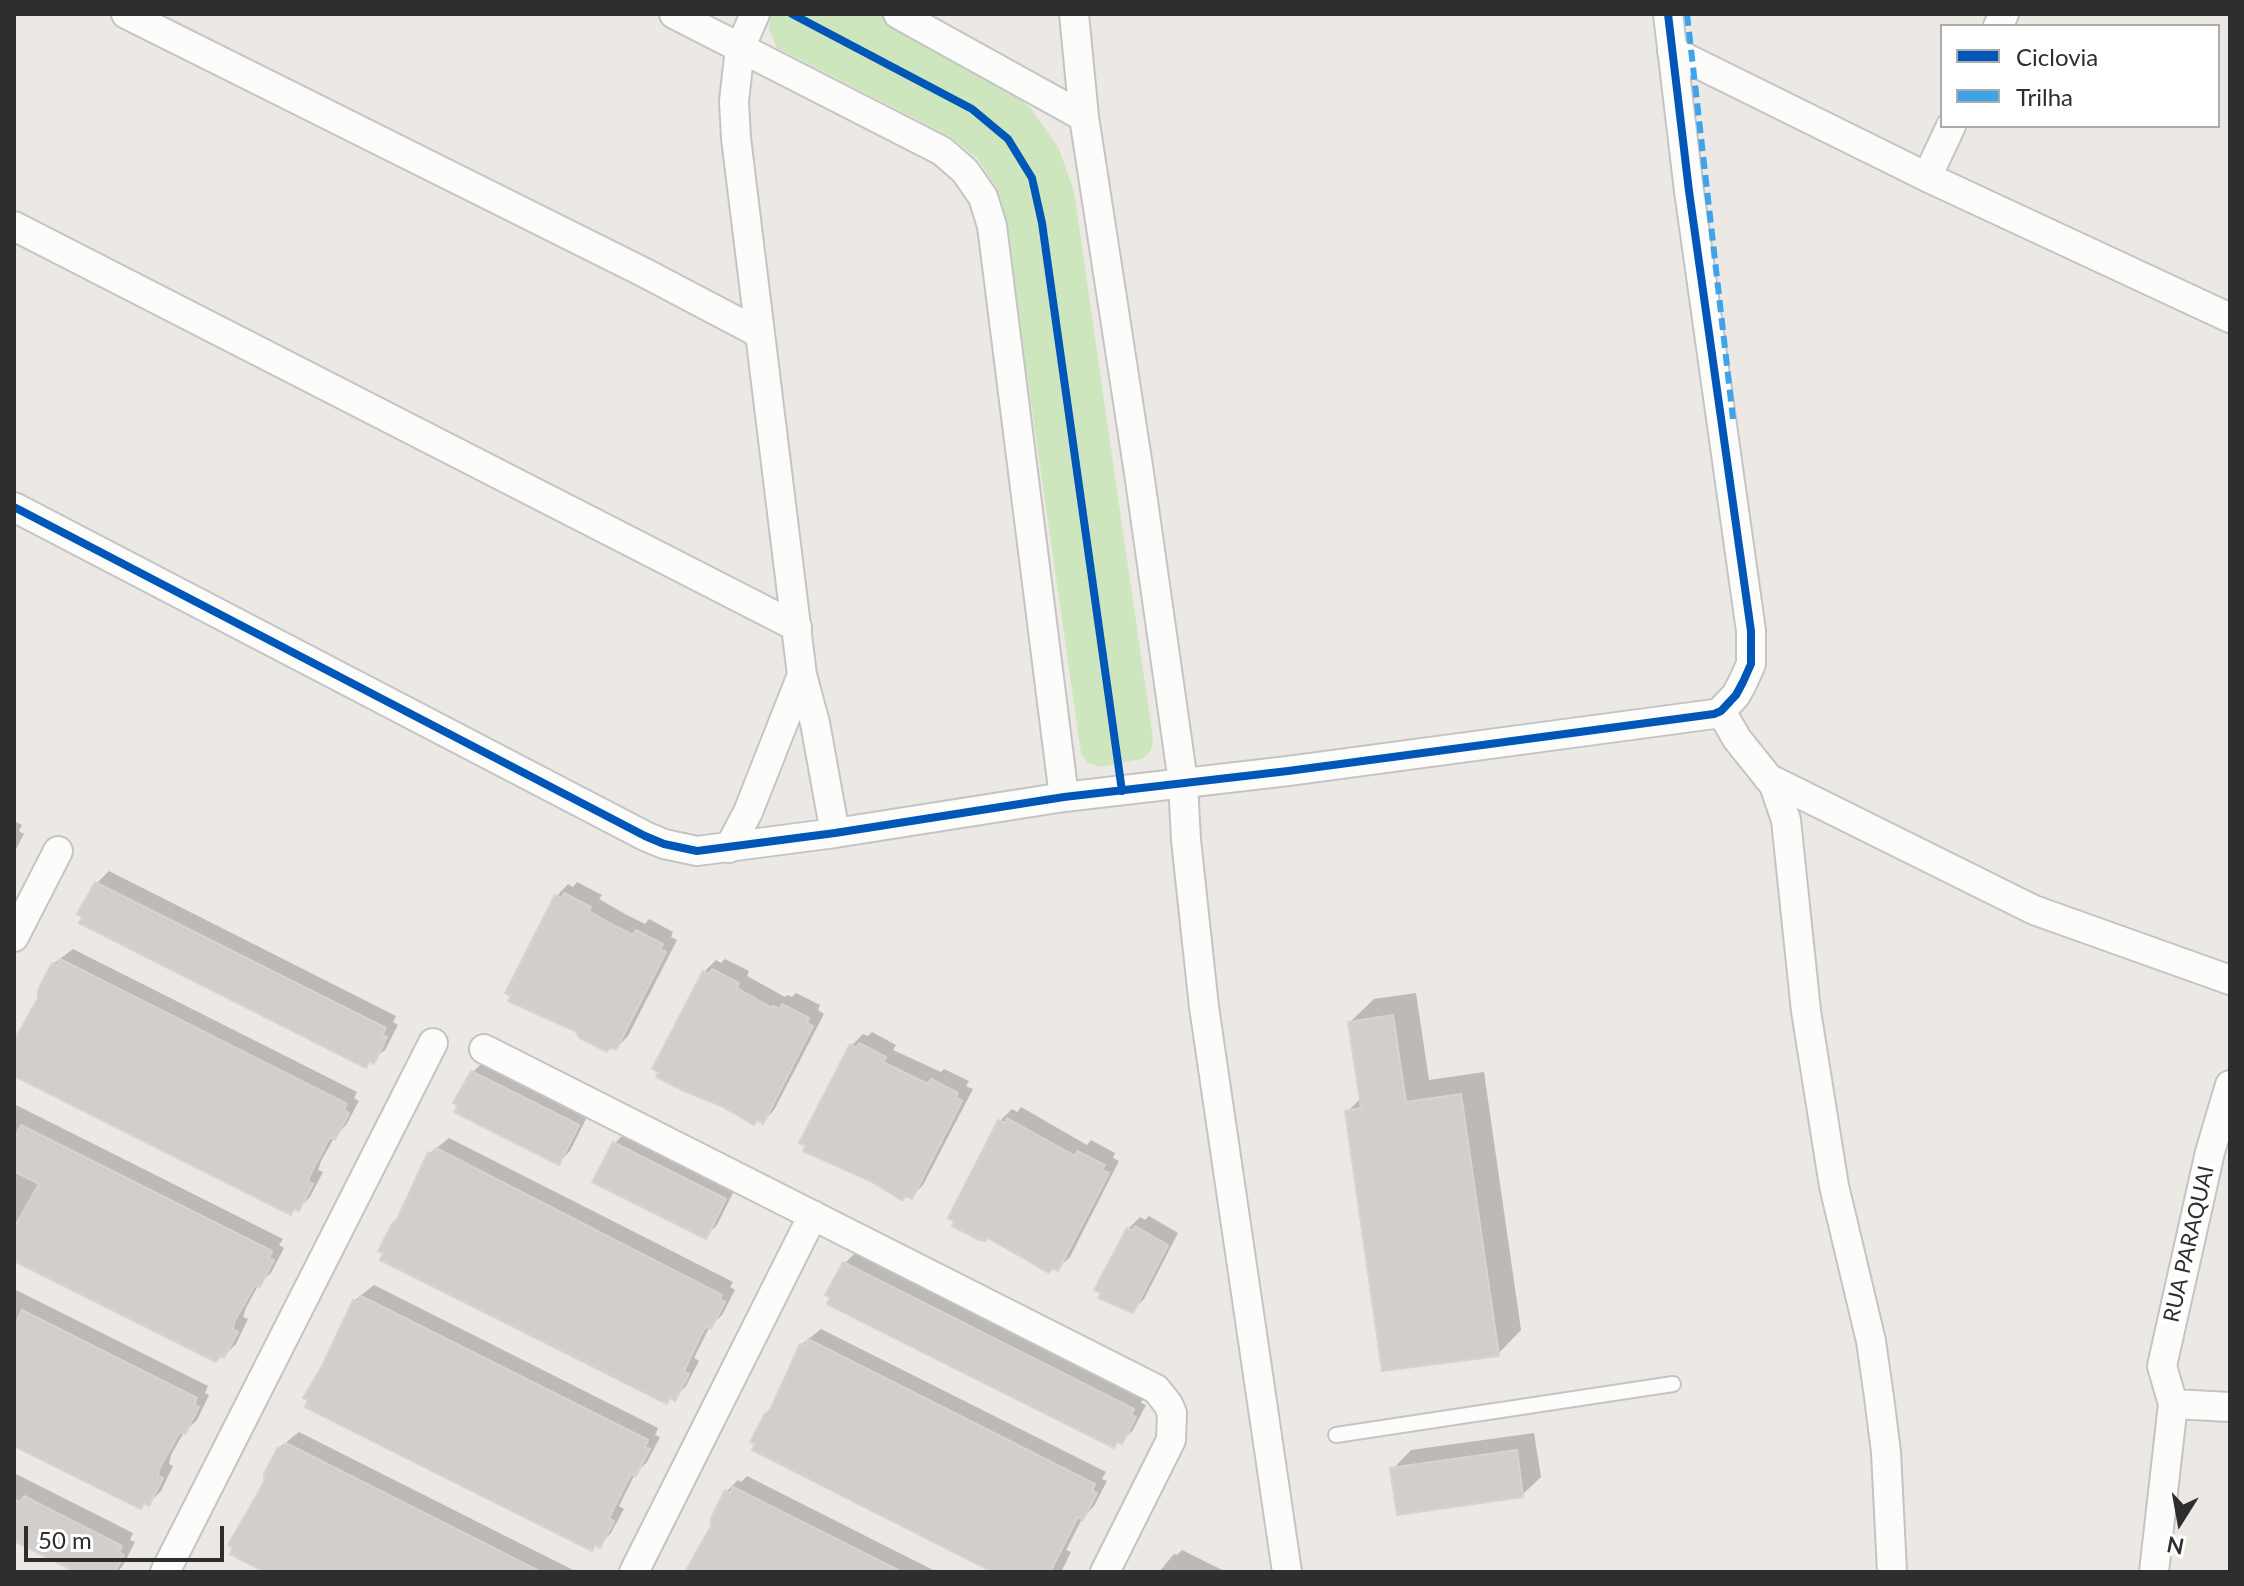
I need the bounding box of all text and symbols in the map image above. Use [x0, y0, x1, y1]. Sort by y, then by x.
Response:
legend [1940, 24, 2220, 128]
text: Ciclovia [2016, 42, 2098, 71]
text: Trilha [2016, 82, 2073, 111]
street label: RUA PARAQUAI [2158, 1163, 2220, 1325]
north arrow [2140, 1482, 2220, 1562]
scale bar [28, 1510, 228, 1560]
text: 50 m [38, 1525, 92, 1554]
text: N [2164, 1531, 2186, 1561]

